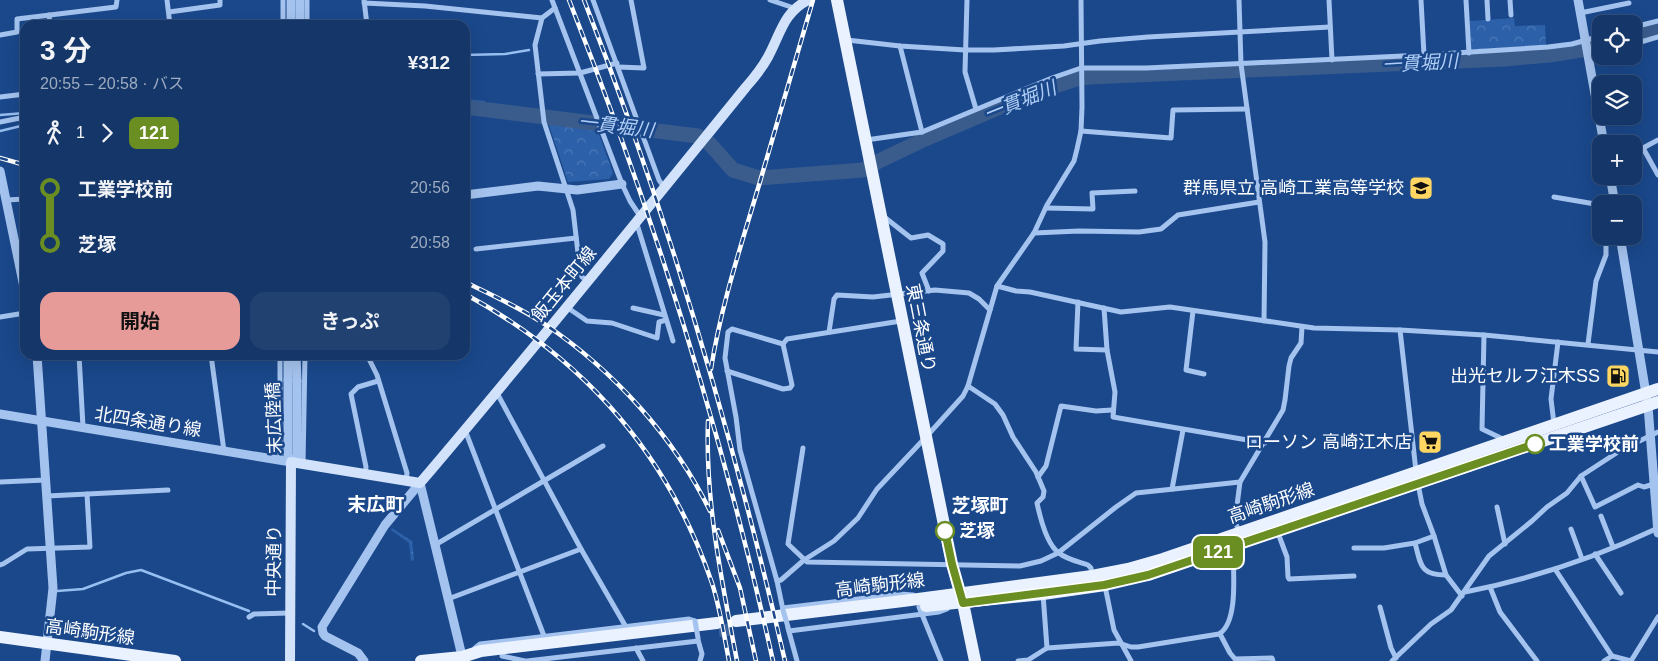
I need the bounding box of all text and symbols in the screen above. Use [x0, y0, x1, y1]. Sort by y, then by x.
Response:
map controls [1592, 15, 1642, 245]
button: locate [1592, 15, 1642, 65]
text: 3 分 [40, 35, 91, 66]
water label: 一貫堀川 [1381, 50, 1460, 75]
text: ¥312 [408, 52, 450, 73]
text: 20:55 – 20:58 · バス [40, 75, 184, 92]
button: layers [1592, 75, 1642, 125]
water label: 一貫堀川 [981, 76, 1061, 125]
water label: 一貫堀川 [577, 111, 657, 141]
icon: walk [40, 119, 68, 147]
icon: forward [93, 119, 121, 147]
text: 121 [139, 123, 169, 143]
text: 1 [76, 124, 85, 141]
button: + [1592, 135, 1642, 185]
school or university icon: 群馬県立 高崎工業高等学校 [1408, 175, 1434, 201]
place label: 群馬県立 高崎工業高等学校 [1183, 178, 1404, 198]
text: 工業学校前 [78, 179, 173, 200]
text: 20:56 [410, 179, 450, 196]
button: − [1592, 195, 1642, 245]
text: 芝塚 [78, 234, 116, 255]
text: 20:58 [410, 234, 450, 251]
street label: 飯玉本町線 [528, 243, 600, 325]
street label: 東三条通り [903, 282, 939, 374]
button: 開始 [40, 292, 240, 350]
button: きっぷ [250, 292, 450, 350]
fuel station icon: 出光セルフ江木SS [1605, 363, 1631, 389]
place label: 出光セルフ江木SS [1450, 366, 1600, 386]
street label: 末広陸橋 [263, 382, 285, 454]
street label: 北四条通り線 [93, 404, 203, 440]
supermarket icon: ローソン 高崎江木店 [1417, 429, 1443, 455]
place label: ローソン 高崎江木店 [1245, 432, 1412, 452]
marker: 工業学校前 [1525, 434, 1545, 454]
place label: 工業学校前 [1549, 434, 1639, 454]
street label: 高崎駒形線 [1225, 479, 1317, 527]
district label: 末広町 [347, 494, 405, 515]
district label: 芝塚町 [951, 495, 1009, 516]
marker: 芝塚 [935, 521, 955, 541]
place label: 芝塚 [959, 521, 995, 541]
street label: 中央通り [263, 525, 285, 597]
line badge: 121 [1189, 536, 1247, 568]
text: 121 [1203, 542, 1233, 562]
street label: 高崎駒形線 [834, 570, 926, 600]
street label: 高崎駒形線 [44, 616, 136, 648]

